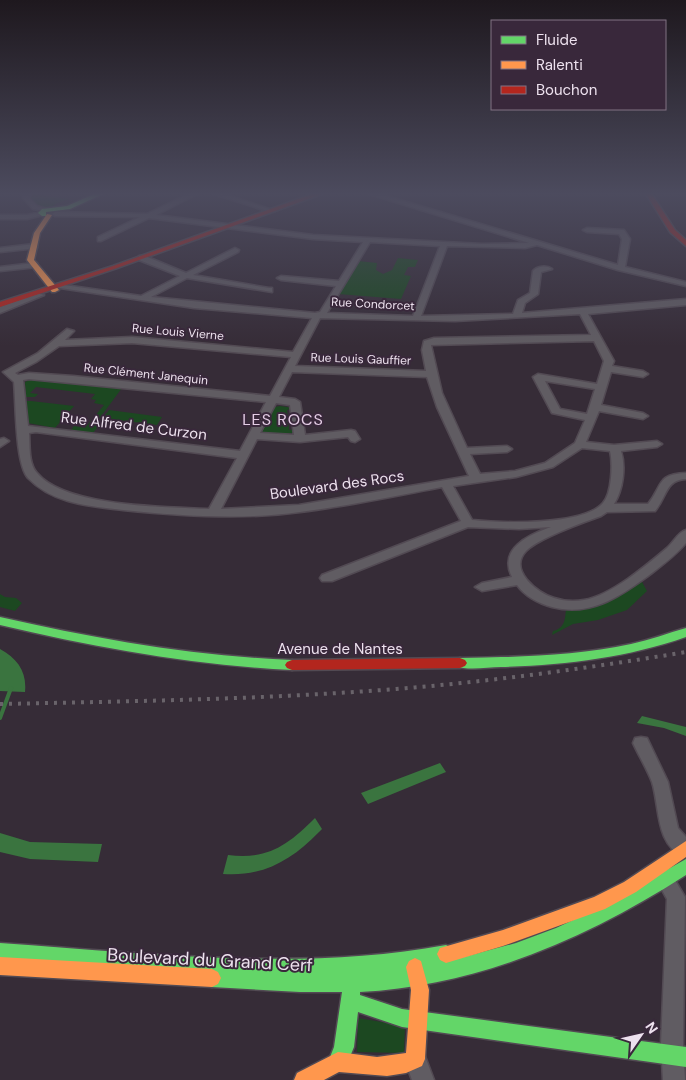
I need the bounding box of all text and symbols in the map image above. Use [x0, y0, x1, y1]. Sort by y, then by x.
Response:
legend [491, 20, 666, 110]
text: Fluide [536, 30, 578, 50]
text: Ralenti [536, 55, 583, 75]
text: Bouchon [536, 80, 597, 100]
street label: Rue Condorcet [331, 294, 415, 314]
street label: Rue Louis Vierne [131, 320, 225, 344]
street label: Rue Louis Gauffier [310, 349, 412, 369]
street label: Rue Clément Janequin [83, 360, 209, 388]
street label: Rue Alfred de Curzon [60, 407, 208, 445]
district label: LES ROCS [242, 409, 324, 430]
street label: Boulevard des Rocs [269, 466, 405, 504]
street label: Avenue de Nantes [277, 639, 403, 659]
street label: Boulevard du Grand Cerf [107, 943, 313, 977]
north arrow [616, 1010, 666, 1060]
text: N [641, 1018, 662, 1037]

